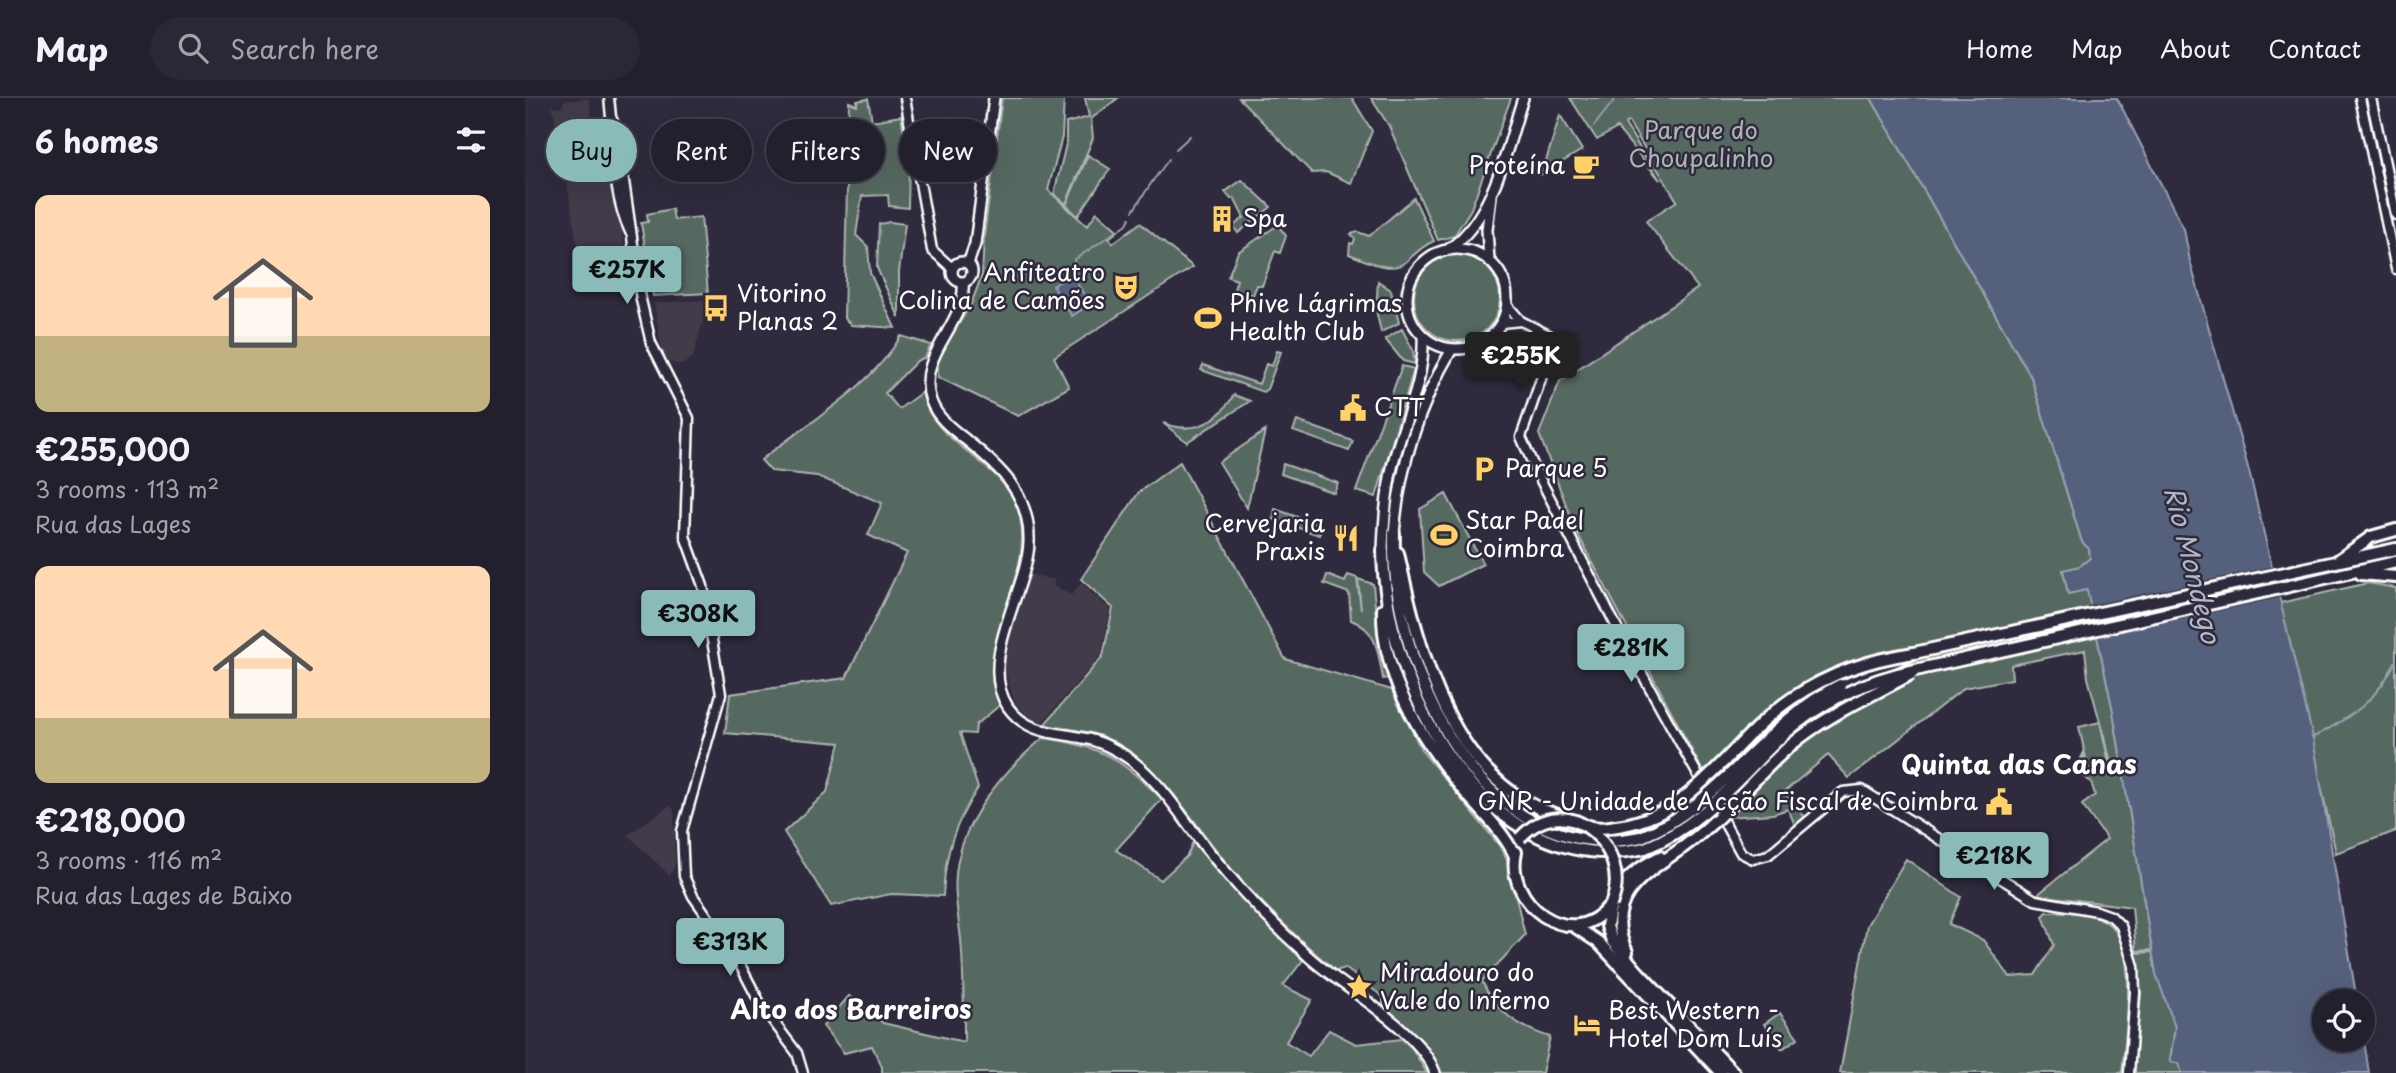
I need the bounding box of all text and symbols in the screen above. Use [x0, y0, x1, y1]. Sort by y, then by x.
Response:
search box [150, 17, 640, 80]
text: Map [35, 23, 108, 73]
icon: search [174, 29, 212, 67]
text: Search here [230, 29, 379, 68]
text: Home [1966, 30, 2033, 66]
text: Map [2071, 30, 2122, 66]
text: About [2160, 30, 2230, 66]
text: Contact [2268, 30, 2361, 66]
park label: Parque do Choupalinho [1629, 111, 1773, 175]
text: 6 homes [35, 118, 158, 163]
chip: Buy [546, 119, 637, 182]
chip: Rent [651, 119, 752, 182]
chip: Filters [766, 119, 885, 182]
chip: New [899, 119, 997, 182]
icon: filters [452, 121, 490, 159]
place label: Proteína [1468, 146, 1565, 182]
cafe icon: Proteína [1571, 151, 1601, 181]
place label: Spa [1243, 199, 1287, 235]
building icon: Spa [1207, 204, 1237, 234]
icon: home [200, 240, 326, 366]
pin: €257K [578, 246, 676, 306]
text: €257K [588, 251, 666, 286]
place label: Anfiteatro Colina de Camões [898, 253, 1105, 317]
theatre icon: Anfiteatro Colina de Camões [1111, 272, 1141, 302]
place label: Vitorino Planas 2 [737, 274, 838, 338]
place label: Phive Lágrimas Health Club [1229, 284, 1402, 348]
bus stop icon: Vitorino Planas 2 [701, 293, 731, 323]
sports icon: Phive Lágrimas Health Club [1193, 303, 1223, 333]
pin: €255K [1472, 332, 1570, 392]
text: €255K [1481, 337, 1561, 372]
place label: CTT [1374, 388, 1425, 424]
public building icon: CTT [1338, 393, 1368, 423]
text: €255,000 [35, 426, 190, 471]
place label: Parque 5 [1505, 449, 1608, 485]
parking icon: Parque 5 [1469, 454, 1499, 484]
text: 3 rooms · 113 m² [35, 471, 219, 506]
water label: Rio Mondego [2155, 482, 2232, 648]
place label: Star Padel Coimbra [1465, 501, 1584, 565]
place label: Cervejaria Praxis [1204, 504, 1325, 568]
text: Rua das Lages [35, 506, 191, 541]
sports icon: Star Padel Coimbra [1429, 520, 1459, 550]
restaurant icon: Cervejaria Praxis [1331, 523, 1361, 553]
pin: €308K [649, 590, 747, 650]
text: €308K [657, 595, 739, 630]
icon: home [200, 611, 326, 737]
pin: €281K [1582, 624, 1680, 684]
text: €281K [1593, 629, 1669, 664]
district label: Quinta das Canas [1901, 744, 2137, 783]
place label: GNR - Unidade de Acção Fiscal de Coimbra [1478, 782, 1978, 818]
public building icon: GNR - Unidade de Acção Fiscal de Coimbra [1984, 787, 2014, 817]
text: €218,000 [35, 797, 186, 842]
pin: €218K [1945, 832, 2043, 892]
text: €218K [1956, 837, 2032, 872]
text: 3 rooms · 116 m² [35, 842, 222, 877]
text: Rua das Lages de Baixo [35, 877, 292, 912]
pin: €313K [681, 918, 779, 978]
text: €313K [692, 923, 768, 958]
place label: Miradouro do Vale do Inferno [1380, 953, 1550, 1017]
place icon: Miradouro do Vale do Inferno [1344, 972, 1374, 1002]
district label: Alto dos Barreiros [731, 989, 971, 1028]
map controls [2312, 989, 2375, 1052]
button: locate [2312, 989, 2375, 1052]
place label: Best Western - Hotel Dom Luís [1608, 991, 1782, 1055]
hotel icon: Best Western - Hotel Dom Luís [1572, 1010, 1602, 1040]

